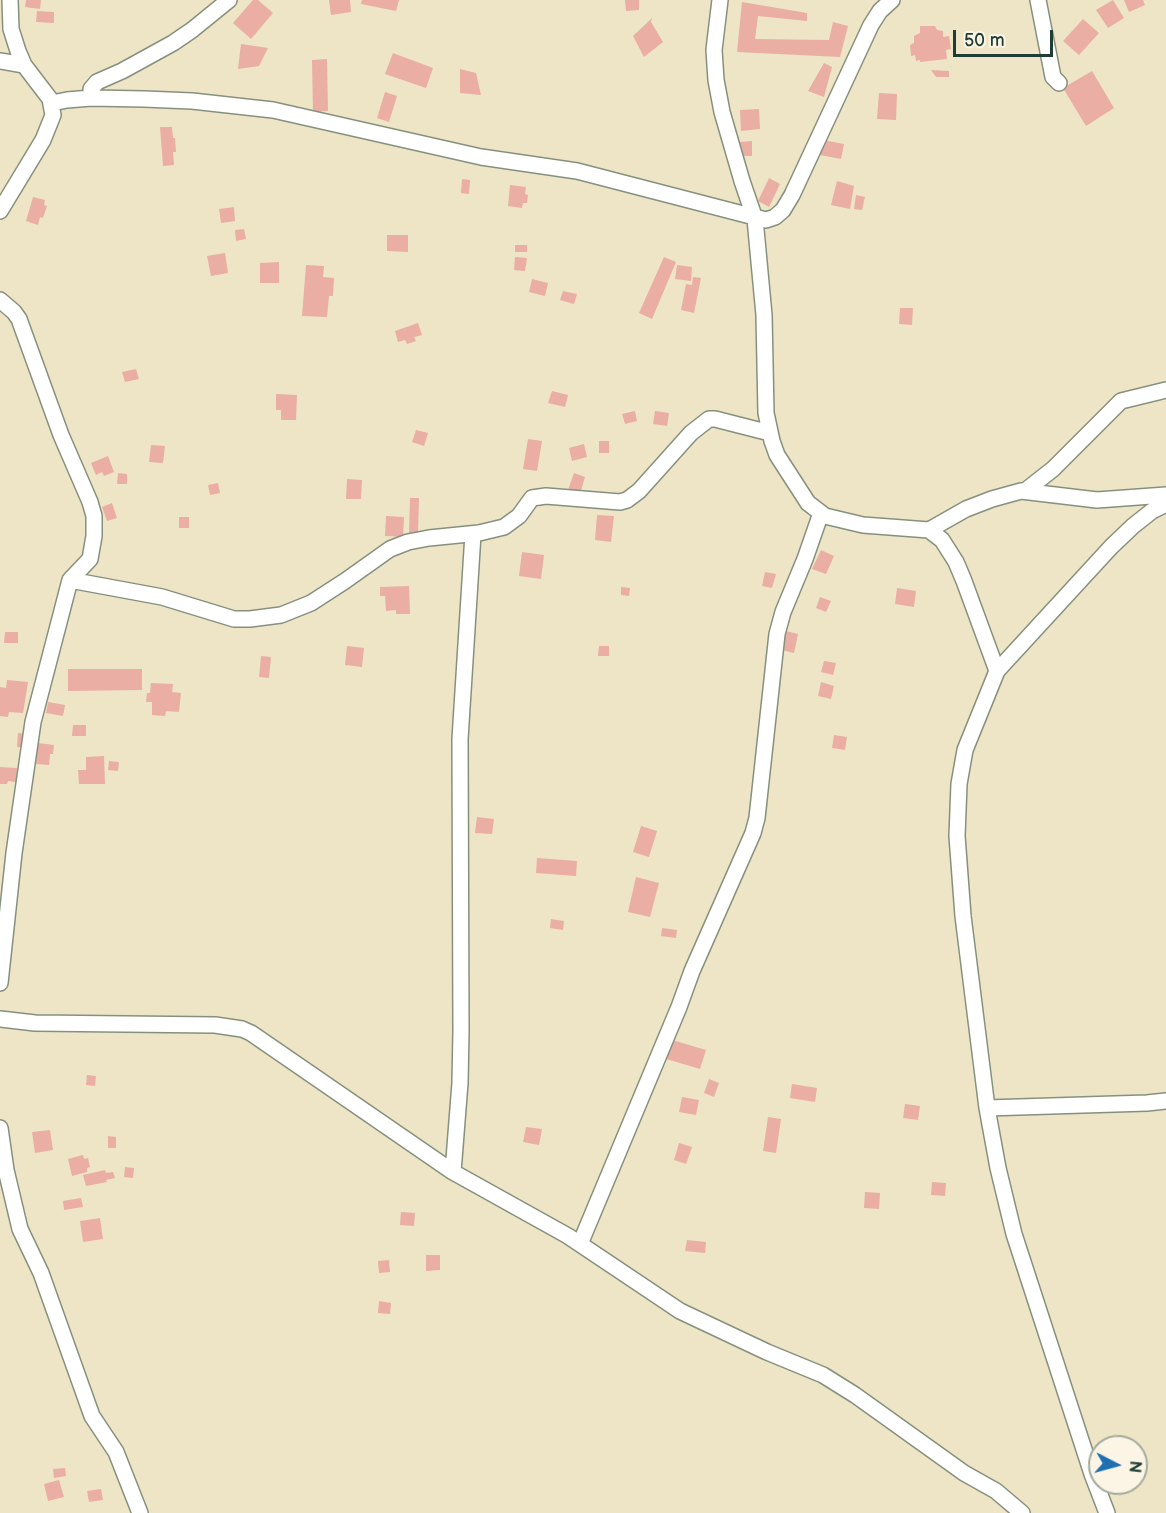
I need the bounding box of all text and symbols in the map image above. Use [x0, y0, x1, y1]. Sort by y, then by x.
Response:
scale bar [956, 18, 1056, 56]
text: 50 m [964, 30, 1005, 51]
north arrow [1088, 1435, 1148, 1495]
text: N [1124, 1460, 1144, 1474]

